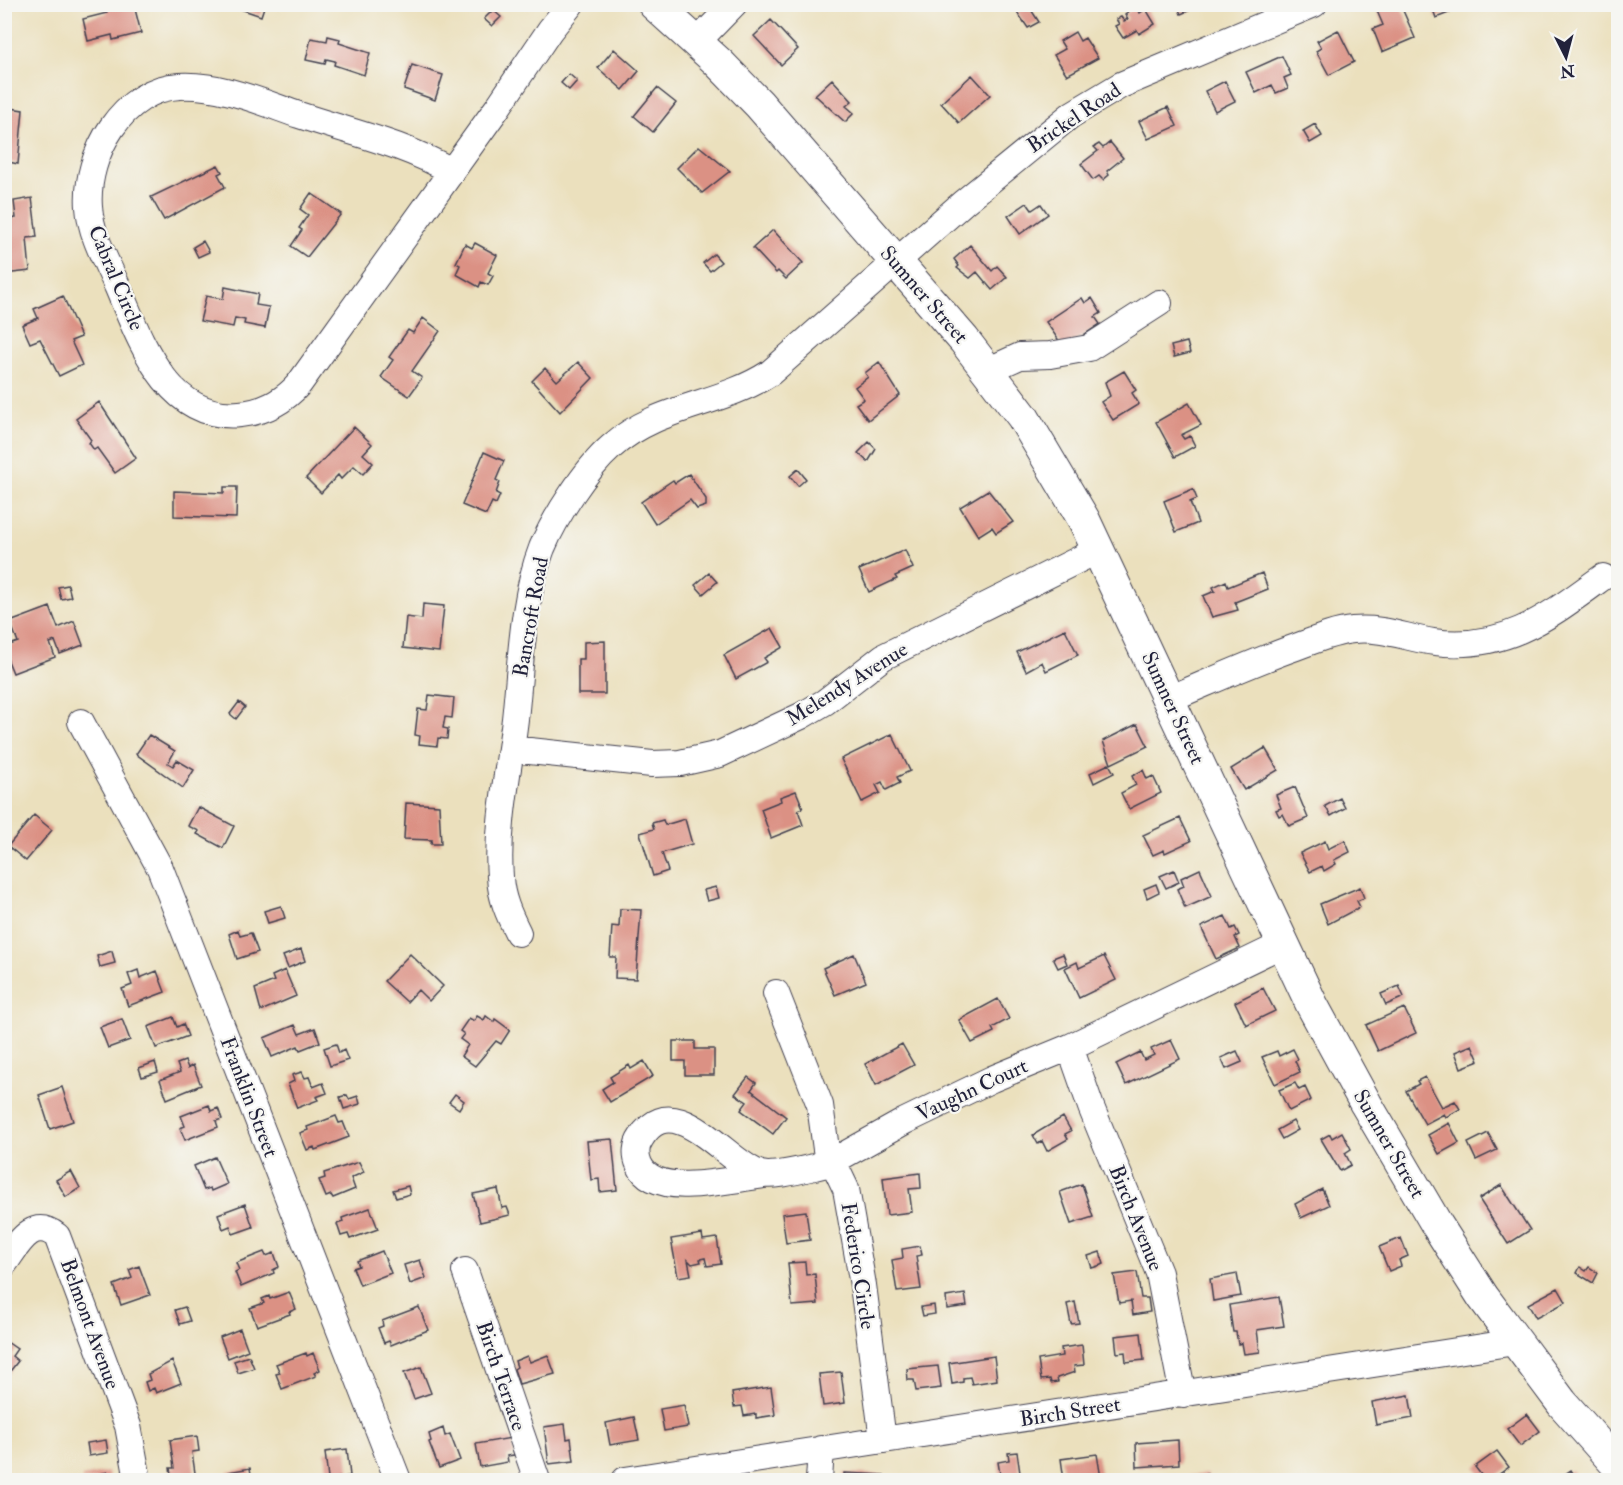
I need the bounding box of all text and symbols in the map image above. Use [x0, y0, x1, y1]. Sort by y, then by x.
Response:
north arrow [1536, 27, 1596, 87]
text: N [1559, 60, 1577, 82]
street label: Brickel Road [1022, 76, 1127, 159]
street label: Cabral Circle [82, 221, 150, 335]
street label: Sumner Street [874, 240, 974, 350]
street label: Bancroft Road [507, 554, 555, 679]
street label: Melendy Avenue [781, 636, 913, 732]
street label: Sumner Street [1135, 647, 1211, 769]
street label: Franklin Street [214, 1033, 284, 1161]
street label: Vaughn Court [912, 1052, 1032, 1128]
street label: Sumner Street [1347, 1085, 1431, 1203]
street label: Birch Avenue [1103, 1161, 1170, 1275]
street label: Federico Circle [835, 1201, 881, 1331]
street label: Belmont Avenue [54, 1255, 126, 1393]
street label: Birch Terrace [470, 1318, 532, 1435]
street label: Birch Street [1018, 1391, 1122, 1433]

